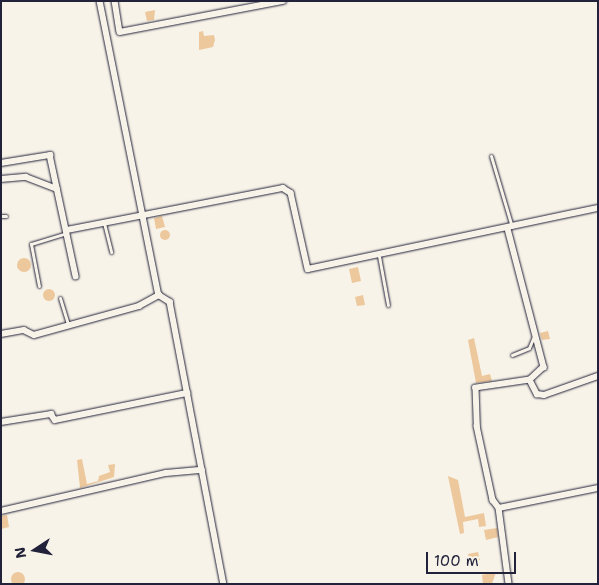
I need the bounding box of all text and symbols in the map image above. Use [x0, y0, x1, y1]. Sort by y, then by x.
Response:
north arrow [10, 525, 60, 575]
scale bar [429, 542, 519, 574]
text: N [10, 546, 30, 560]
text: 100 m [434, 551, 479, 571]

